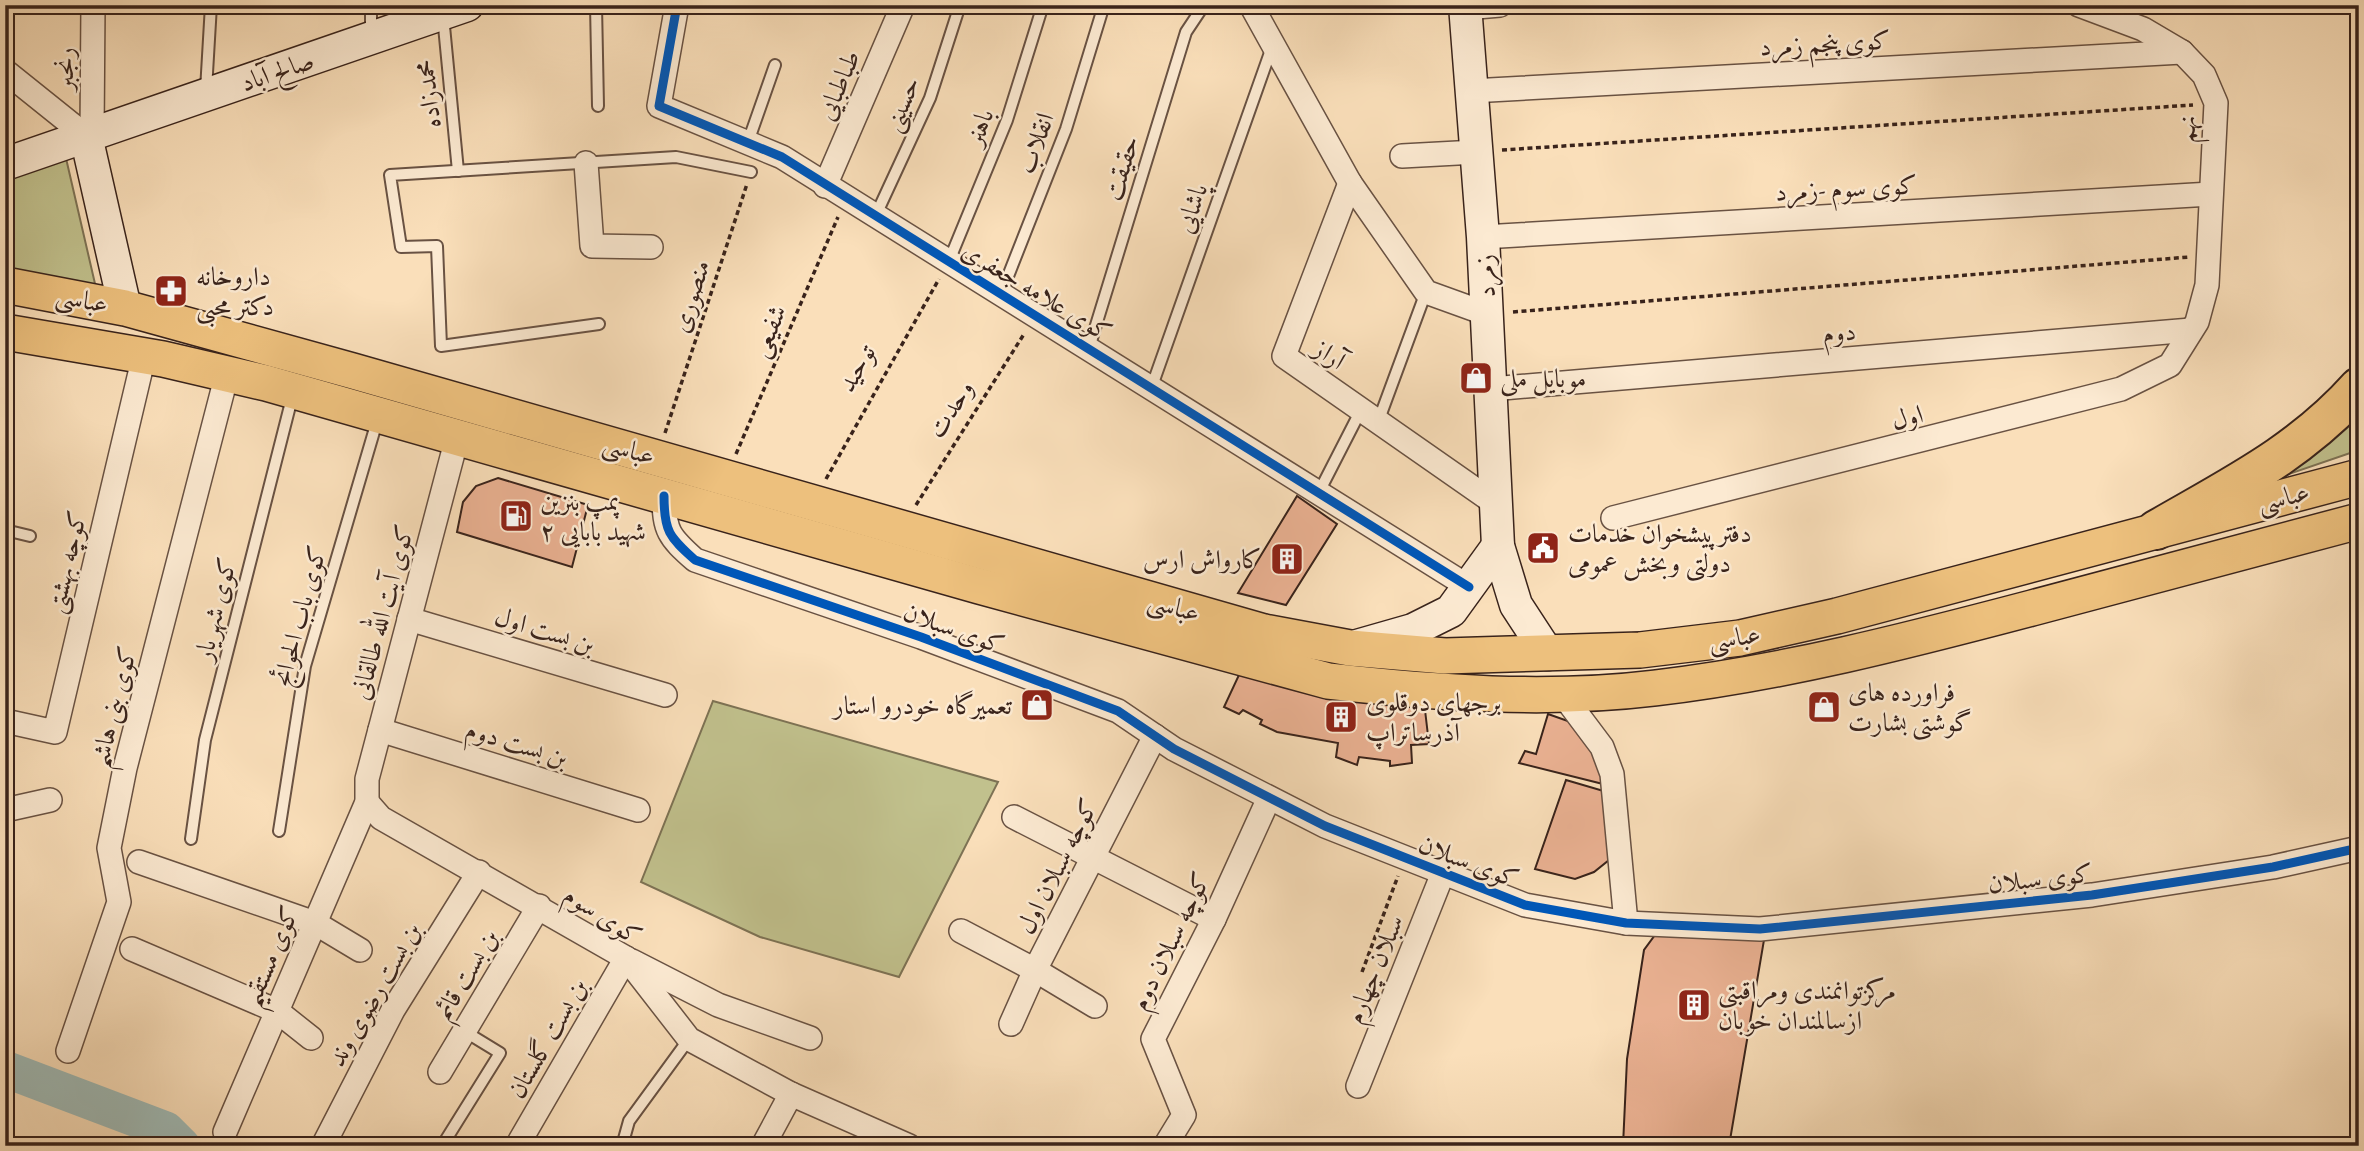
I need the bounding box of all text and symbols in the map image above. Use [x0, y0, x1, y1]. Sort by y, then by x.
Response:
street label: کوی پنجم زمرد [1759, 23, 1892, 71]
street label: صالح آباد [236, 43, 320, 104]
street label: طباطبایی [808, 45, 868, 125]
street label: رنجبر [47, 47, 81, 94]
street label: محمدزاده [408, 58, 448, 130]
street label: حسینی [874, 71, 930, 138]
street label: باهنر [955, 104, 1001, 153]
street label: انقلاب [1008, 108, 1062, 178]
street label: نهم [2168, 114, 2212, 144]
street label: حقیقت [1095, 131, 1147, 205]
street label: کوی سوم -زمرد [1774, 167, 1918, 215]
street label: پاشایی [1167, 177, 1218, 238]
street label: کوی علامه جعفری [956, 233, 1118, 349]
street label: زمرد [1467, 253, 1504, 299]
street label: منصوری [662, 255, 718, 337]
place label: داروخانه دکتر محبی [196, 259, 274, 327]
pharmacy icon: داروخانه دکتر محبی [152, 272, 190, 310]
street label: عباسى [53, 277, 111, 323]
street label: شفیعی [742, 300, 795, 363]
street label: دوم [1821, 314, 1858, 356]
street label: آراز [1305, 329, 1355, 378]
street label: توحید [829, 337, 884, 398]
shop icon: موبایل ملی [1457, 359, 1495, 397]
place label: موبایل ملی [1500, 361, 1586, 397]
street label: وحدت [919, 373, 981, 445]
street label: اول [1887, 396, 1927, 438]
street label: عباسى [598, 425, 659, 475]
street label: عباسى [2253, 474, 2313, 522]
place label: پمپ بنزین شهید بابایی ۲ [540, 484, 646, 548]
fuel station icon: پمپ بنزین شهید بابایی ۲ [497, 497, 535, 535]
street label: کوچه بهشتی [38, 507, 96, 617]
place label: دفترپیشخوان خدمات دولتی وبخش عمومی [1568, 516, 1752, 582]
street label: کوی آیت الله طالقانی [339, 520, 422, 703]
public building icon: دفترپیشخوان خدمات دولتی وبخش عمومی [1524, 529, 1562, 567]
building icon: کارواش ارس [1268, 540, 1306, 578]
street label: کوی باب الحوائج [264, 542, 339, 692]
place label: کارواش ارس [1143, 542, 1262, 576]
street label: کوی شهریار [185, 554, 244, 667]
street label: عباسى [1143, 582, 1204, 632]
street label: کوی سبلان [899, 594, 1009, 662]
street label: بن بست اول [491, 599, 599, 661]
street label: عباسى [1705, 616, 1763, 660]
street label: کوی بنی هاشم [81, 643, 153, 774]
place label: فراورده های گوشتی بشارت [1848, 675, 1972, 741]
place label: برجهای دوقلوی آذرساتراپ [1366, 685, 1501, 750]
shop icon: تعمیرگاه خودرو استار [1018, 686, 1056, 724]
place label: تعمیرگاه خودرو استار [830, 688, 1013, 722]
shop icon: فراورده های گوشتی بشارت [1805, 688, 1843, 726]
building icon: برجهای دوقلوی آذرساتراپ [1322, 698, 1360, 736]
street label: بن بست دوم [460, 711, 572, 780]
street label: کوچه سبلان اول [1008, 792, 1107, 940]
street label: کوی سبلان [1414, 826, 1524, 896]
street label: کوی سبلان [1986, 856, 2094, 900]
street label: کوچه سبلان دوم [1122, 866, 1224, 1018]
street label: کوی سوم [554, 877, 649, 958]
street label: کوی مستقیم [233, 900, 315, 1015]
street label: سبلان چهارم [1337, 910, 1417, 1031]
street label: بن بست رضوی وند [319, 916, 429, 1072]
street label: بن بست قائم [426, 922, 512, 1029]
street label: بن بست گلستان [499, 972, 595, 1104]
place label: مرکزتوانمندی ومراقبتی ازسالمندان خوبان [1718, 973, 1896, 1037]
building icon: مرکزتوانمندی ومراقبتی ازسالمندان خوبان [1675, 986, 1713, 1024]

